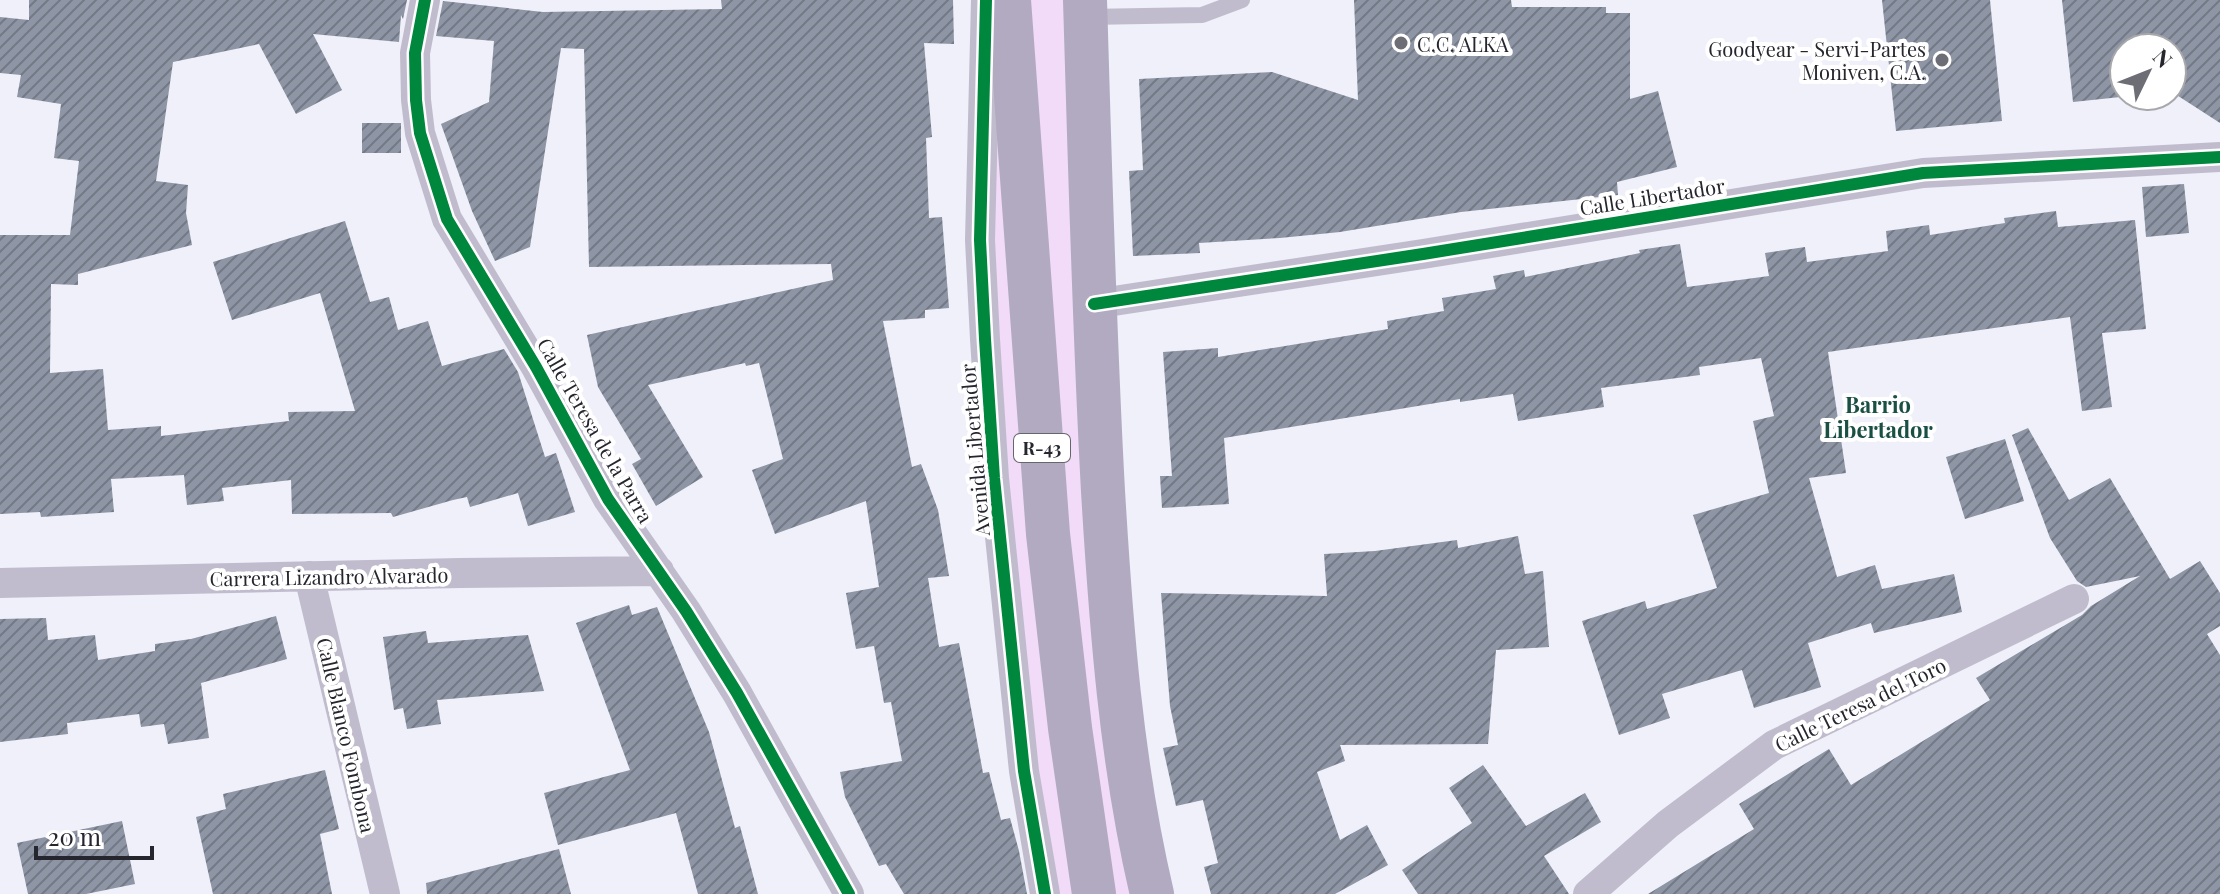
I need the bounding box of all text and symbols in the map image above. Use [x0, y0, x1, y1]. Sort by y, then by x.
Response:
place label: C.C. ALKA [1417, 30, 1509, 57]
north arrow [2108, 32, 2188, 112]
marker: C.C. ALKA [1392, 34, 1410, 52]
place label: Goodyear - Servi-Partes Moniven, C.A. [1708, 35, 1926, 85]
text: N [2147, 42, 2180, 74]
marker: Goodyear - Servi-Partes Moniven, C.A. [1933, 51, 1951, 69]
street label: Calle Libertador [1578, 171, 1727, 221]
street label: Calle Teresa de la Parra [532, 333, 660, 527]
street label: Avenida Libertador [953, 363, 995, 538]
district label: Barrio Libertador [1823, 389, 1933, 444]
road number: R-43 [1014, 434, 1070, 462]
street label: Carrera Lizandro Alvarado [209, 560, 449, 592]
street label: Calle Blanco Fombona [311, 635, 383, 835]
street label: Calle Teresa del Toro [1770, 651, 1950, 757]
scale bar [36, 810, 152, 860]
text: 20 m [48, 820, 101, 852]

